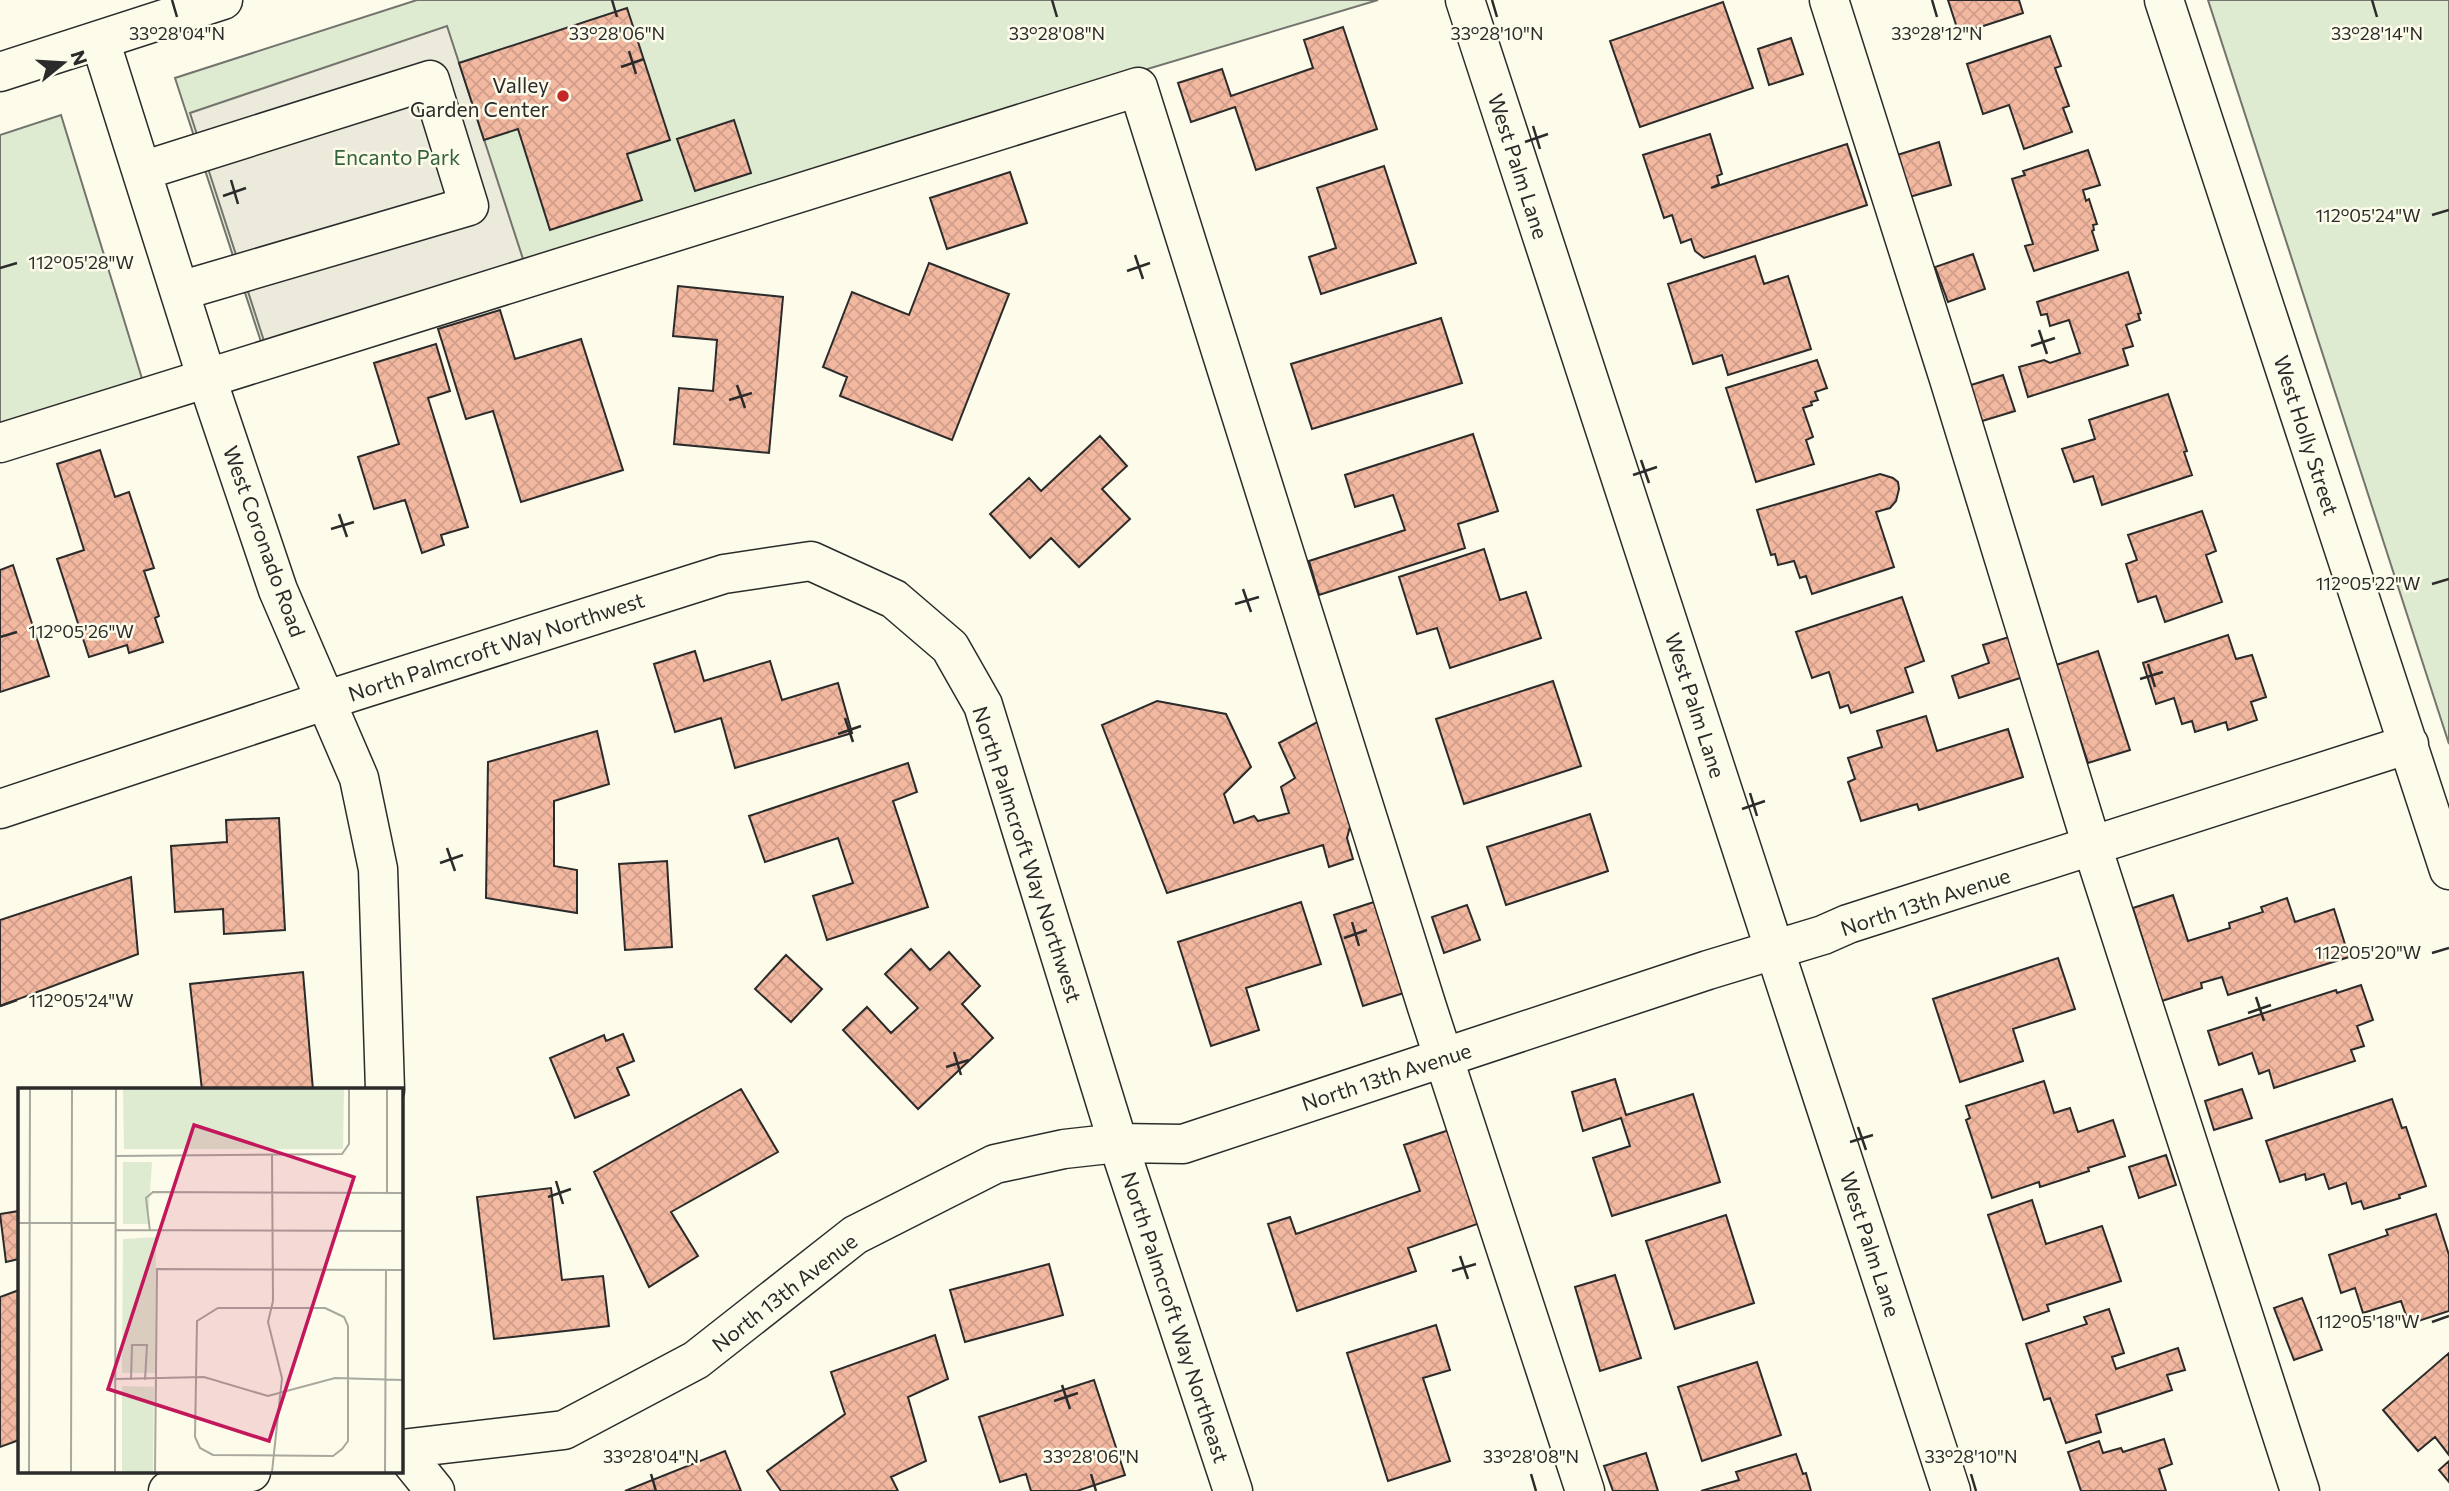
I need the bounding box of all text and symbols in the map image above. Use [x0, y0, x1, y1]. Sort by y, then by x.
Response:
text: 33°28'04"N [129, 22, 225, 44]
text: 33°28'06"N [569, 22, 665, 44]
text: 33°28'08"N [1009, 22, 1105, 44]
text: 33°28'10"N [1450, 22, 1544, 44]
text: 33°28'12"N [1891, 22, 1983, 44]
text: 33°28'14"N [2331, 22, 2423, 44]
north arrow [28, 28, 98, 98]
text: N [67, 47, 93, 68]
place label: Valley Garden Center [410, 72, 549, 121]
marker: Valley Garden Center [555, 88, 571, 104]
street label: West Palm Lane [1484, 90, 1554, 242]
park label: Encanto Park [334, 144, 460, 169]
text: 112°05'24"W [2315, 204, 2421, 226]
text: 112°05'28"W [28, 251, 134, 273]
street label: West Holly Street [2269, 352, 2345, 518]
street label: West Coronado Road [219, 442, 311, 640]
text: 112°05'22"W [2316, 572, 2420, 594]
street label: North Palmcroft Way Northwest [345, 586, 647, 706]
text: 112°05'26"W [28, 620, 134, 642]
street label: West Palm Lane [1661, 629, 1731, 781]
street label: North Palmcroft Way Northwest [968, 703, 1088, 1005]
street label: North 13th Avenue [1837, 862, 2013, 940]
text: 112°05'20"W [2315, 941, 2421, 963]
text: 112°05'24"W [28, 989, 134, 1011]
street label: North 13th Avenue [1298, 1037, 1474, 1115]
inset map [18, 1088, 402, 1474]
street label: North Palmcroft Way Northeast [1117, 1168, 1235, 1466]
street label: West Palm Lane [1836, 1168, 1906, 1320]
street label: North 13th Avenue [707, 1228, 861, 1356]
text: 112°05'18"W [2316, 1310, 2420, 1332]
text: 33°28'04"N [603, 1445, 699, 1467]
text: 33°28'06"N [1043, 1445, 1139, 1467]
text: 33°28'08"N [1483, 1445, 1579, 1467]
text: 33°28'10"N [1924, 1445, 2018, 1467]

